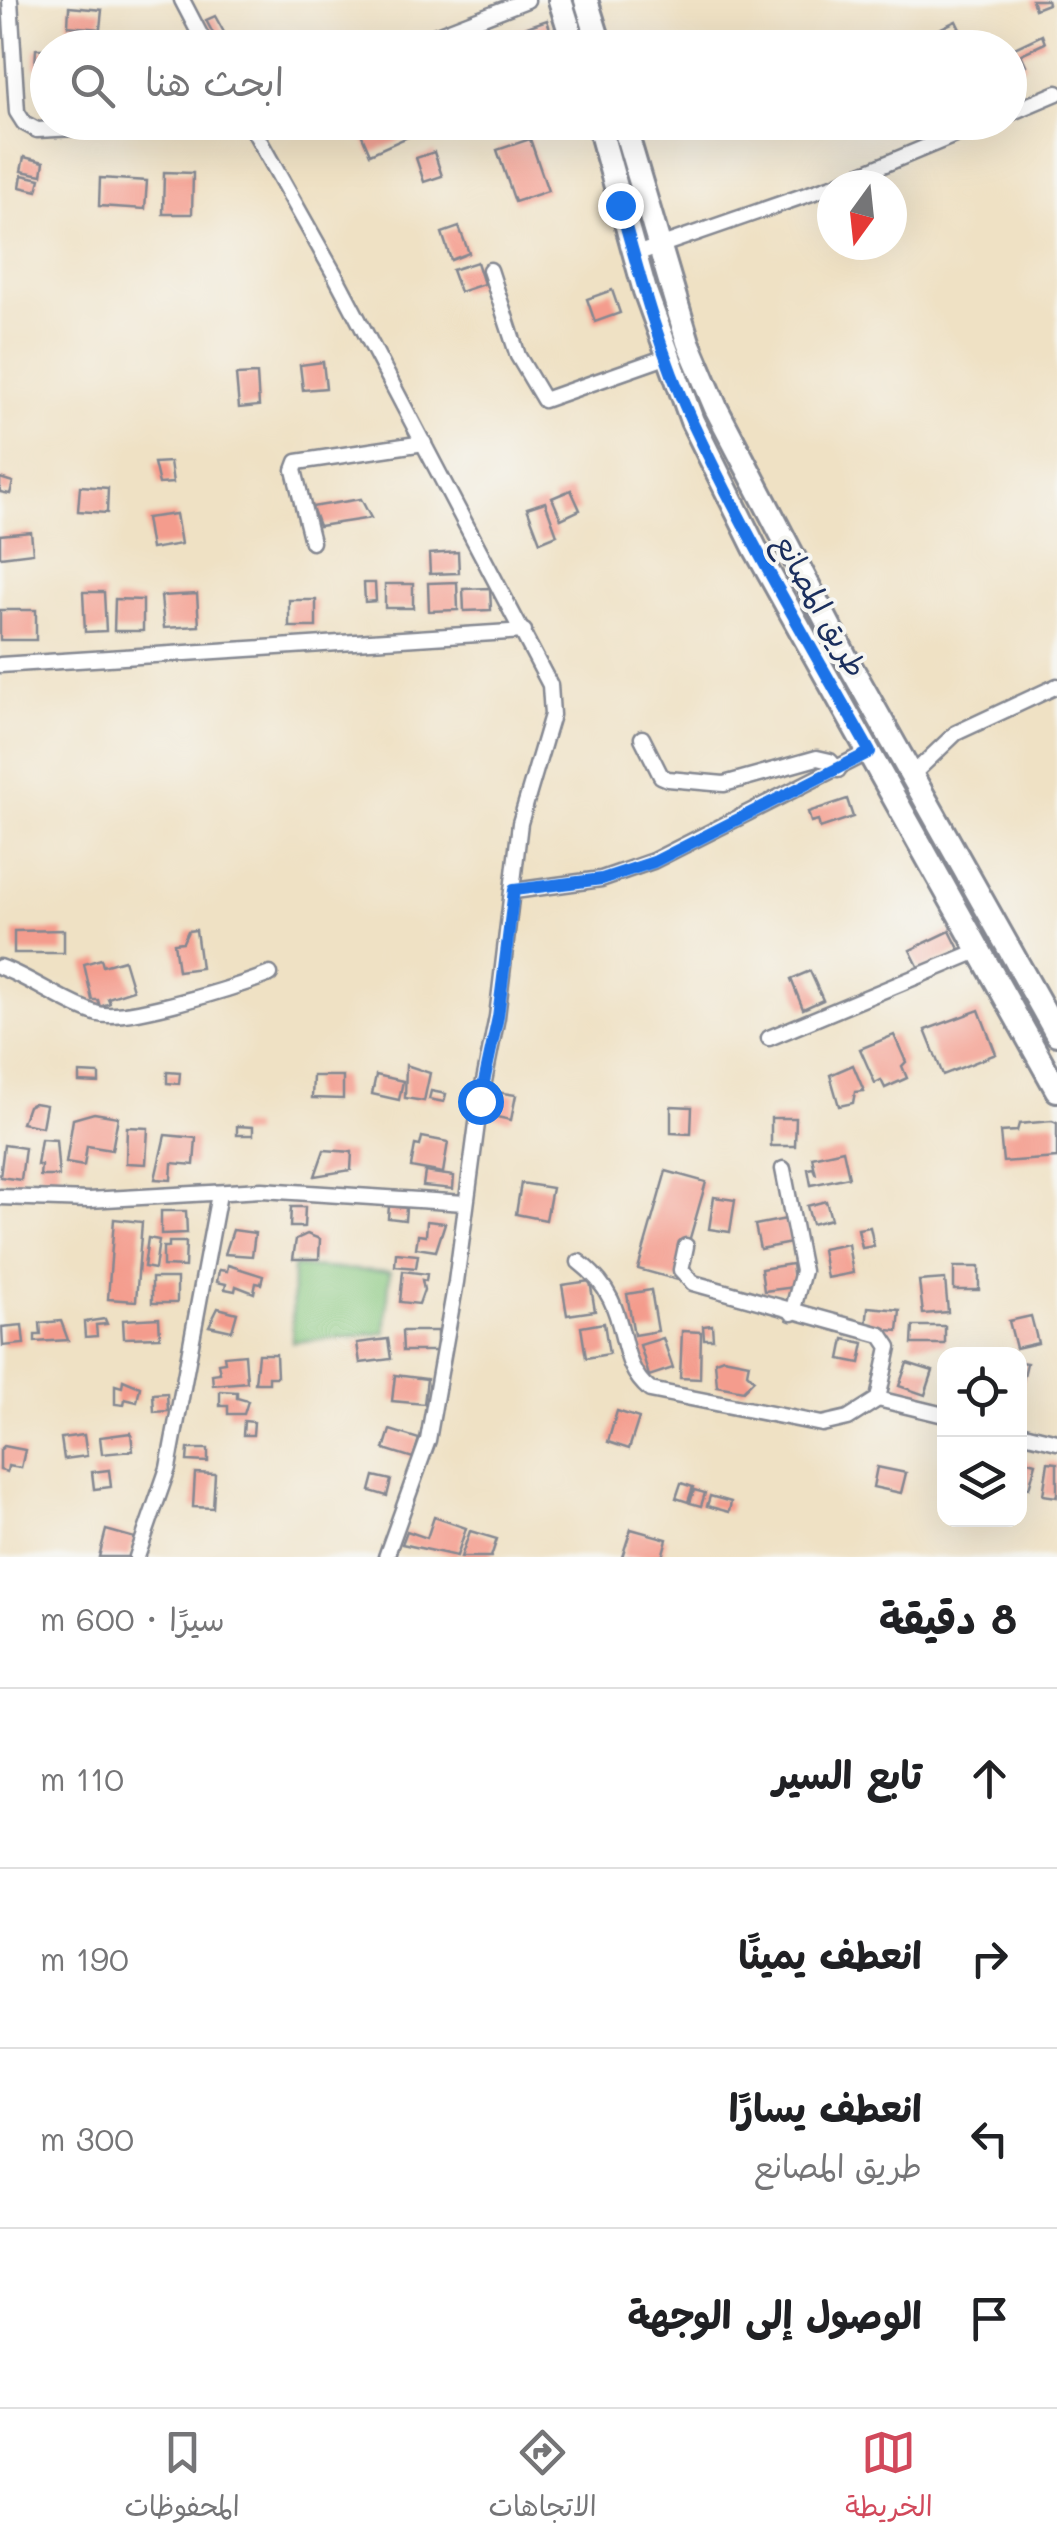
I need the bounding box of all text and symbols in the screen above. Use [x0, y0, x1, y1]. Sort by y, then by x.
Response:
search box [30, 30, 1027, 140]
text: ابحث هنا [145, 56, 284, 106]
icon: search [65, 58, 120, 113]
north arrow [817, 170, 907, 260]
route end [598, 183, 644, 229]
street label: طريق المصانع [763, 526, 878, 686]
route start [458, 1079, 504, 1125]
map controls [937, 1347, 1027, 1527]
button: locate [937, 1347, 1027, 1437]
button: layers [937, 1437, 1027, 1527]
text: 8 دقيقة [879, 1590, 1017, 1645]
text: سيرًا · 600 m [40, 1597, 225, 1639]
text: تابع السير [773, 1749, 922, 1799]
icon: ahead [962, 1751, 1017, 1806]
text: 110 m [40, 1757, 124, 1799]
text: انعطف يمينًا [739, 1929, 922, 1979]
icon: right [962, 1931, 1017, 1986]
text: 190 m [40, 1937, 129, 1979]
text: انعطف يسارًا [729, 2082, 922, 2132]
icon: left [962, 2111, 1017, 2166]
text: 300 m [40, 2117, 134, 2159]
text: طريق المصانع [754, 2144, 922, 2186]
text: الوصول إلى الوجهة [627, 2289, 922, 2339]
icon: arrive [962, 2291, 1017, 2346]
tab: المحفوظات [124, 2425, 240, 2531]
tab: الاتجاهات [488, 2425, 597, 2531]
tab: الخريطة [845, 2425, 933, 2531]

